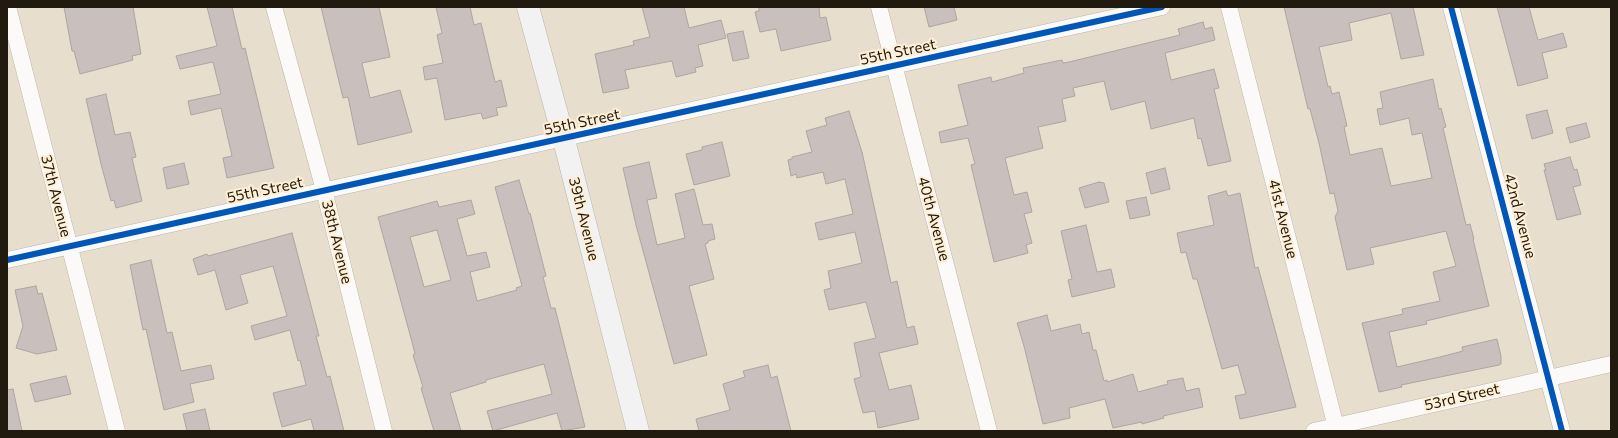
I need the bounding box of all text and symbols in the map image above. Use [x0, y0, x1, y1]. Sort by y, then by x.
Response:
street label: 55th Street [858, 35, 938, 69]
street label: 55th Street [542, 105, 622, 139]
street label: 37th Avenue [37, 153, 75, 239]
street label: 42nd Avenue [1500, 172, 1540, 260]
street label: 55th Street [225, 173, 305, 207]
street label: 39th Avenue [565, 175, 603, 263]
street label: 40th Avenue [914, 175, 954, 263]
street label: 41st Avenue [1264, 178, 1302, 260]
street label: 38th Avenue [318, 198, 356, 286]
street label: 53rd Street [1423, 380, 1501, 414]

